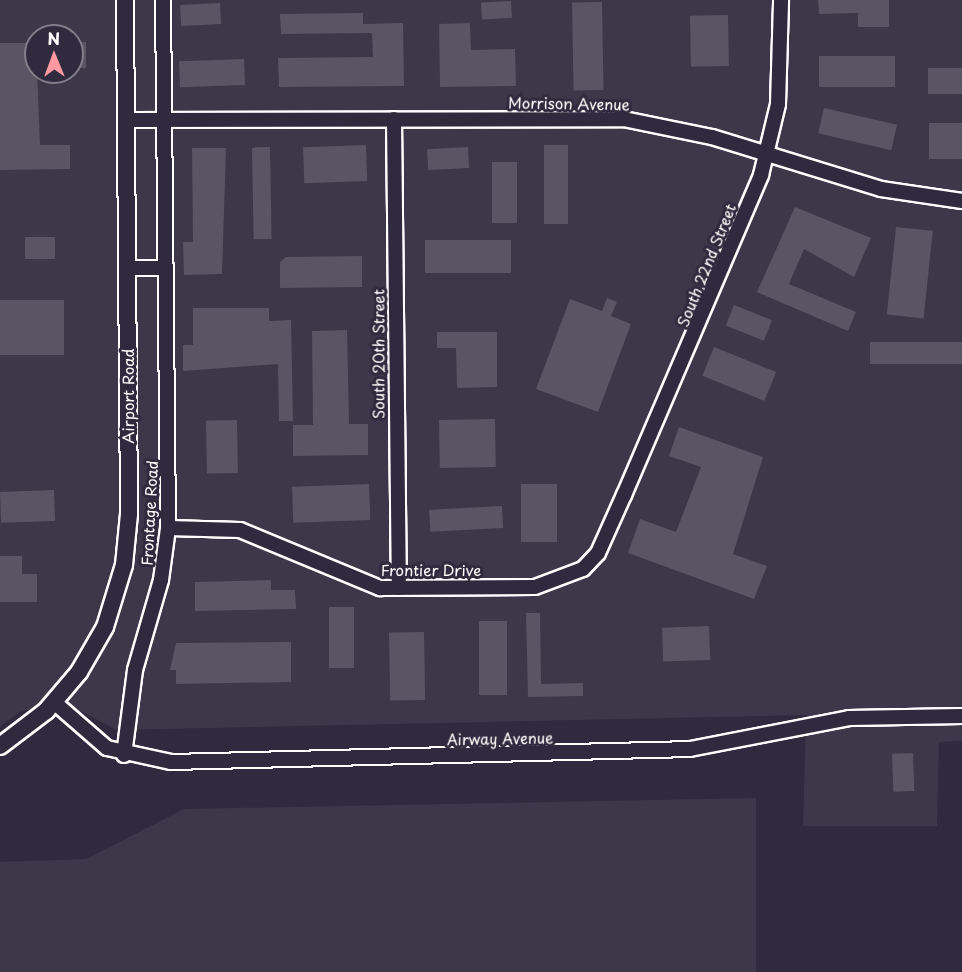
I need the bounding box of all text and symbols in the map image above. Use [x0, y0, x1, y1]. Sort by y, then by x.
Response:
north arrow [24, 24, 84, 84]
text: N [47, 26, 60, 50]
street label: Morrison Avenue [509, 93, 629, 113]
street label: South 22nd Street [673, 200, 739, 330]
street label: South 20th Street [369, 288, 387, 420]
street label: Airport Road [119, 348, 137, 444]
street label: Frontage Road [137, 460, 161, 566]
street label: Frontier Drive [381, 561, 481, 579]
street label: Airway Avenue [446, 728, 554, 748]

